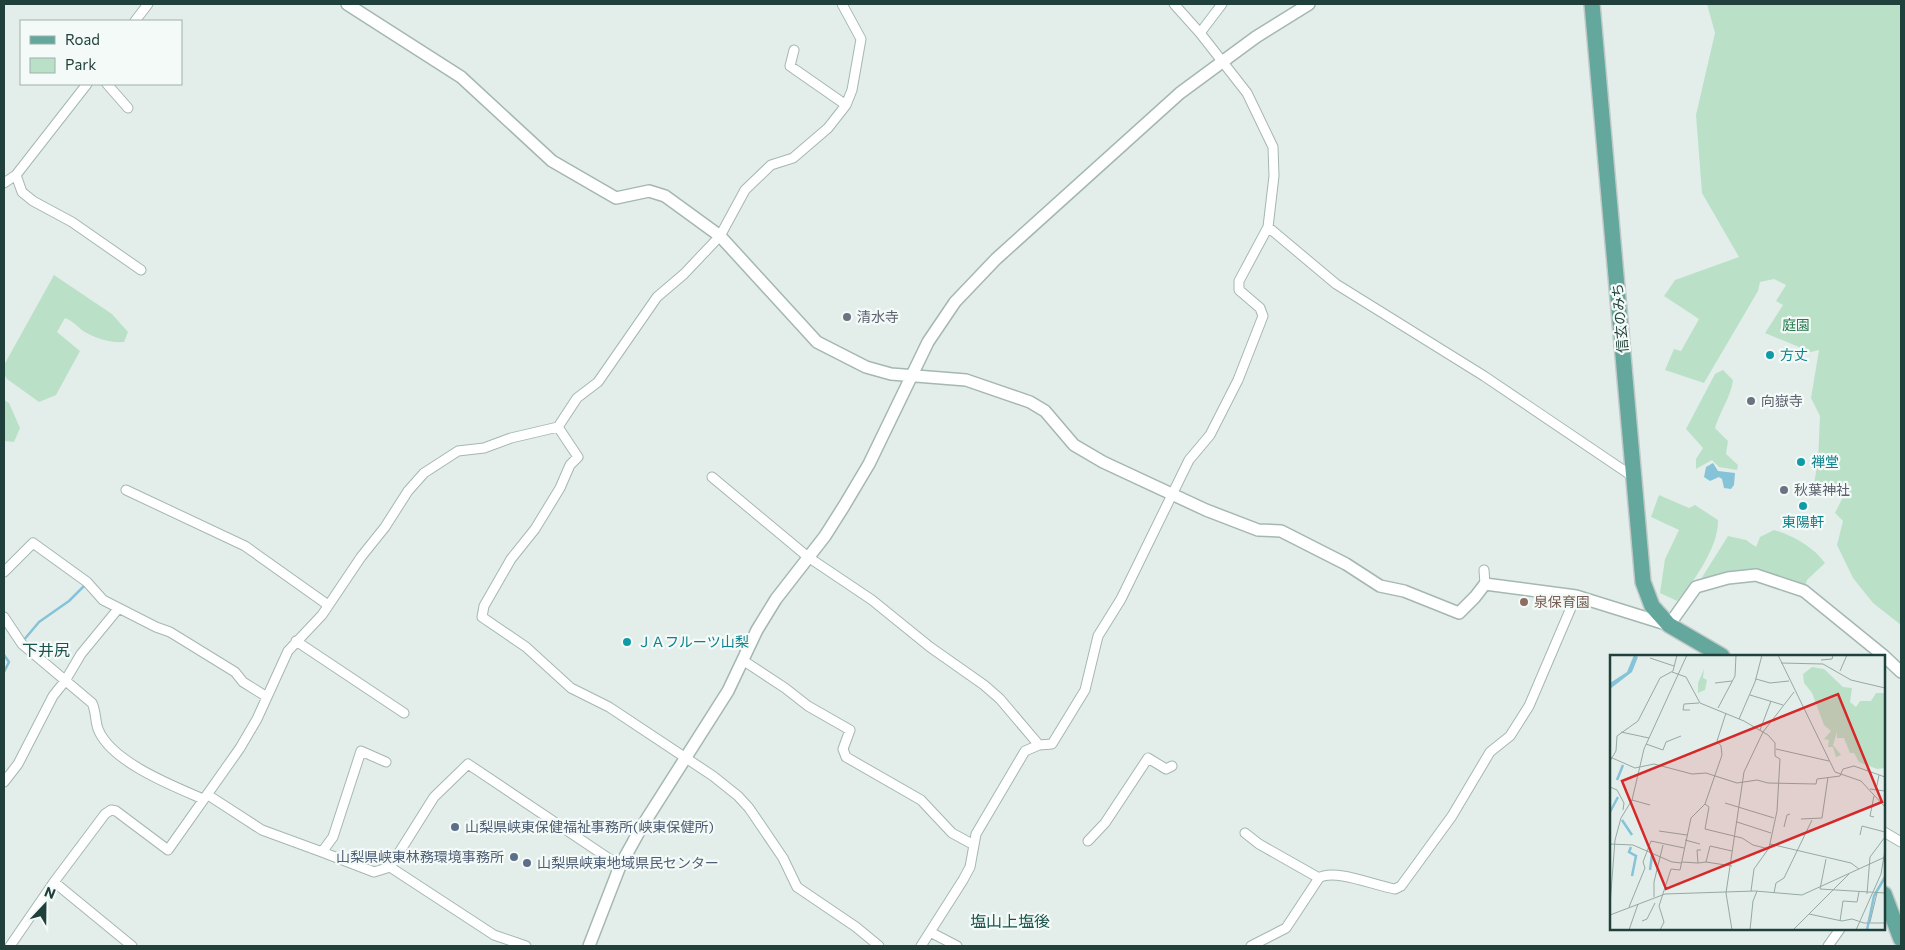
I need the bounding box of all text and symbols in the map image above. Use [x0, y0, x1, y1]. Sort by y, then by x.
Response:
legend [20, 20, 182, 85]
text: Road [65, 30, 100, 48]
text: Park [65, 55, 96, 73]
street label: 信玄のみち [1608, 282, 1631, 354]
place label: 清水寺 [857, 308, 899, 325]
marker: 清水寺 [841, 311, 853, 323]
park label: 庭園 [1782, 316, 1810, 333]
place label: 方丈 [1780, 346, 1808, 363]
marker: 方丈 [1764, 349, 1776, 361]
place label: 向嶽寺 [1761, 392, 1803, 409]
marker: 向嶽寺 [1745, 395, 1757, 407]
place label: 禅堂 [1811, 453, 1839, 470]
marker: 禅堂 [1795, 456, 1807, 468]
place label: 秋葉神社 [1794, 481, 1850, 498]
marker: 秋葉神社 [1778, 484, 1790, 496]
marker: 東陽軒 [1797, 500, 1809, 512]
place label: 東陽軒 [1782, 513, 1824, 530]
place label: 泉保育園 [1534, 593, 1590, 610]
marker: 泉保育園 [1518, 596, 1530, 608]
place label: ＪＡフルーツ山梨 [637, 633, 749, 650]
marker: ＪＡフルーツ山梨 [621, 636, 633, 648]
district label: 下井尻 [22, 640, 70, 659]
inset map [1610, 655, 1885, 930]
place label: 山梨県峡東保健福祉事務所(峡東保健所) [465, 818, 714, 835]
marker: 山梨県峡東保健福祉事務所(峡東保健所) [449, 821, 461, 833]
place label: 山梨県峡東林務環境事務所 [336, 848, 504, 865]
marker: 山梨県峡東林務環境事務所 [508, 851, 520, 863]
place label: 山梨県峡東地域県民センター [537, 854, 719, 871]
marker: 山梨県峡東地域県民センター [521, 857, 533, 869]
north arrow [20, 880, 70, 930]
text: N [42, 883, 58, 902]
district label: 塩山上塩後 [970, 911, 1050, 930]

